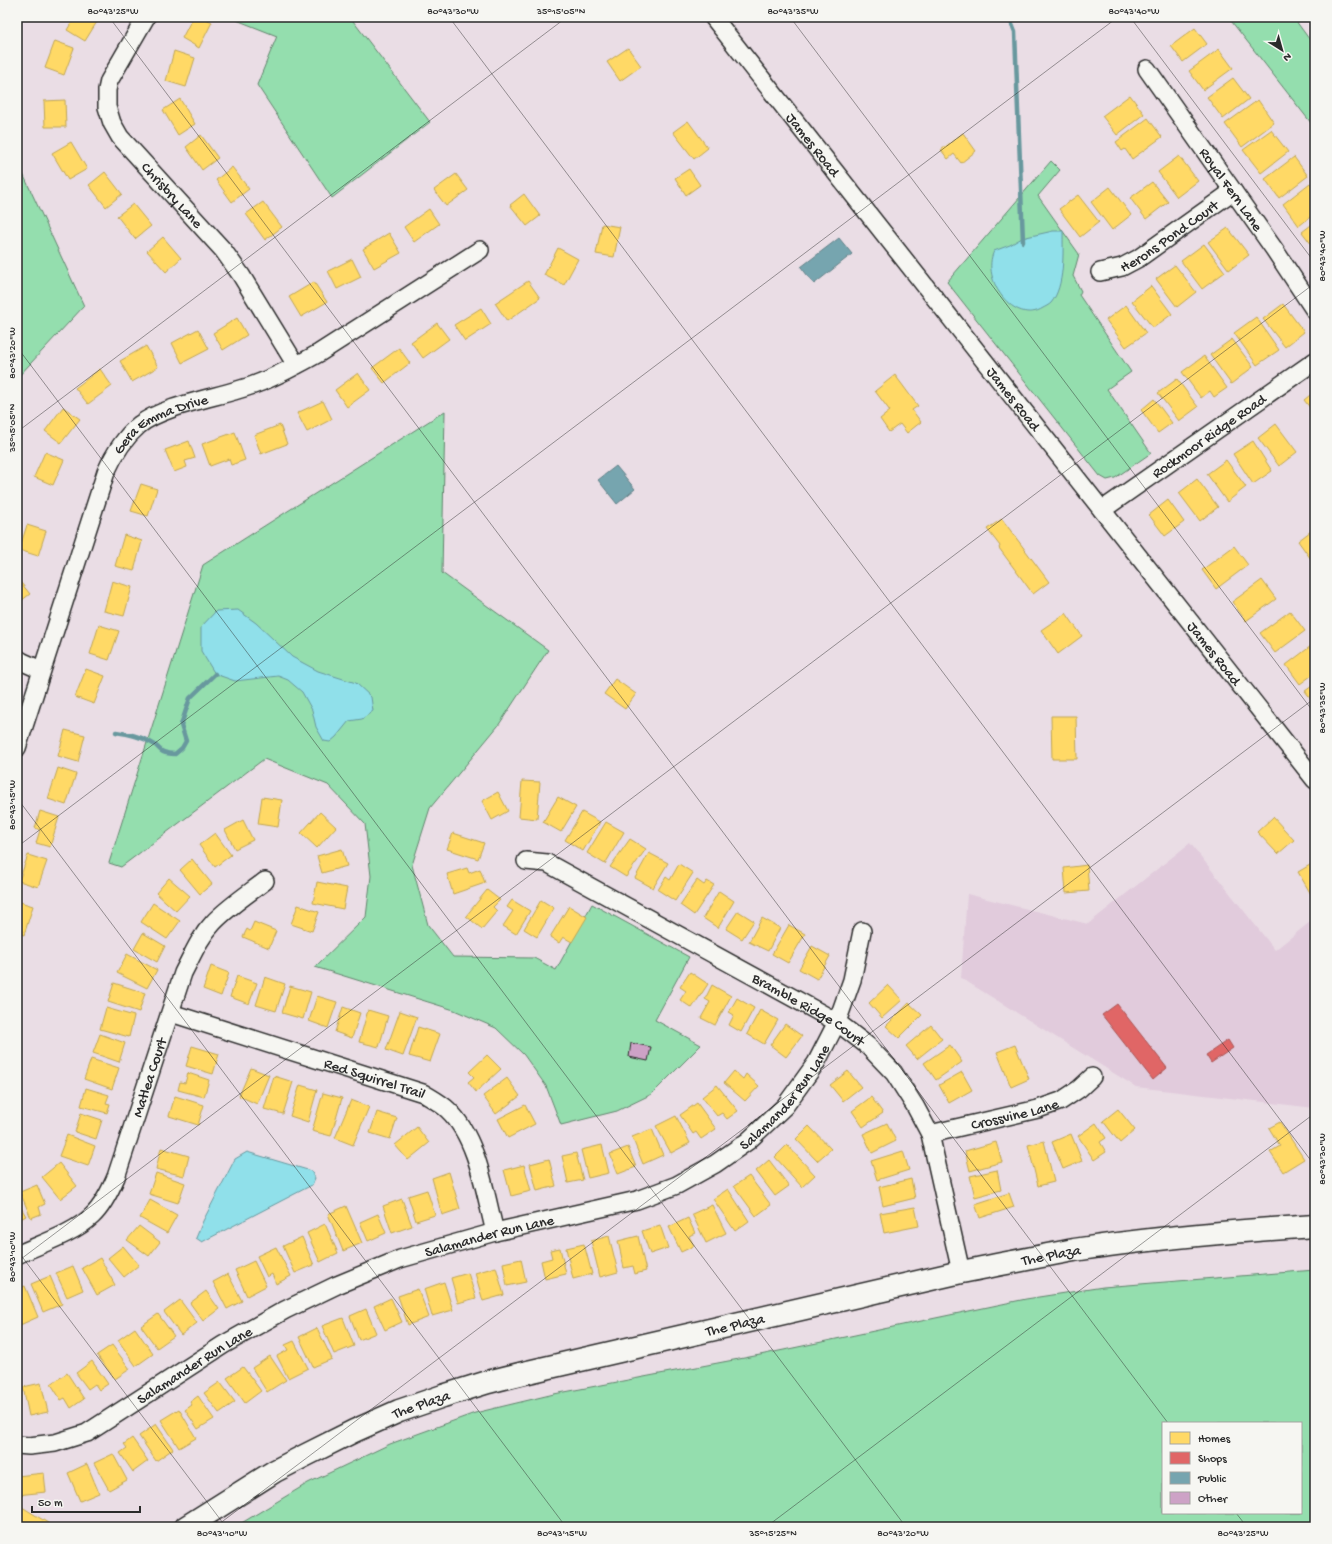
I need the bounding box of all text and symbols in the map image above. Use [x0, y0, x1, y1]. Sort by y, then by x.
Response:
text: 80°43'25"W [88, 6, 139, 18]
text: 80°43'30"W [427, 6, 479, 18]
text: 35°15'05"N [536, 6, 586, 18]
text: 80°43'35"W [767, 6, 819, 18]
text: 80°43'40"W [1108, 6, 1160, 18]
north arrow [1262, 30, 1302, 70]
text: N [1280, 49, 1293, 63]
street label: James Road [781, 110, 843, 182]
street label: Royal Fern Lane [1194, 145, 1266, 236]
street label: Chrisbry Lane [136, 159, 206, 233]
street label: Herons Pond Court [1117, 196, 1224, 277]
text: 80°43'40"W [1317, 230, 1329, 282]
text: 80°43'20"W [7, 327, 19, 379]
street label: James Road [982, 364, 1044, 436]
street label: Rockmoor Ridge Road [1149, 390, 1271, 483]
street label: Gera Emma Drive [110, 391, 211, 458]
text: 35°15'05"N [7, 403, 19, 453]
street label: James Road [1182, 619, 1245, 691]
text: 80°43'35"W [1317, 682, 1329, 734]
text: 80°43'15"W [7, 779, 19, 830]
street label: Bramble Ridge Court [747, 970, 869, 1052]
street label: Matlea Court [129, 1034, 173, 1120]
street label: Salamander Run Lane [737, 1042, 835, 1155]
street label: Red Squirrel Trail [321, 1055, 429, 1104]
street label: Crossvine Lane [970, 1095, 1062, 1135]
text: 80°43'30"W [1317, 1133, 1329, 1185]
street label: Salamander Run Lane [423, 1212, 556, 1263]
text: 80°43'10"W [7, 1231, 19, 1282]
street label: The Plaza [1019, 1242, 1083, 1271]
street label: The Plaza [703, 1311, 767, 1342]
street label: Salamander Run Lane [134, 1323, 256, 1409]
street label: The Plaza [389, 1387, 453, 1424]
legend [1162, 1422, 1302, 1514]
text: Homes [1198, 1433, 1231, 1447]
text: Shops [1198, 1453, 1227, 1467]
text: Public [1197, 1473, 1227, 1487]
scale bar [32, 1488, 140, 1514]
text: Other [1198, 1493, 1229, 1507]
text: 50 m [38, 1497, 63, 1511]
text: 80°43'10"W [197, 1528, 248, 1540]
text: 80°43'15"W [537, 1528, 588, 1540]
text: 35°15'25"N [748, 1528, 797, 1540]
text: 80°43'20"W [877, 1528, 929, 1540]
text: 80°43'25"W [1218, 1528, 1269, 1540]

